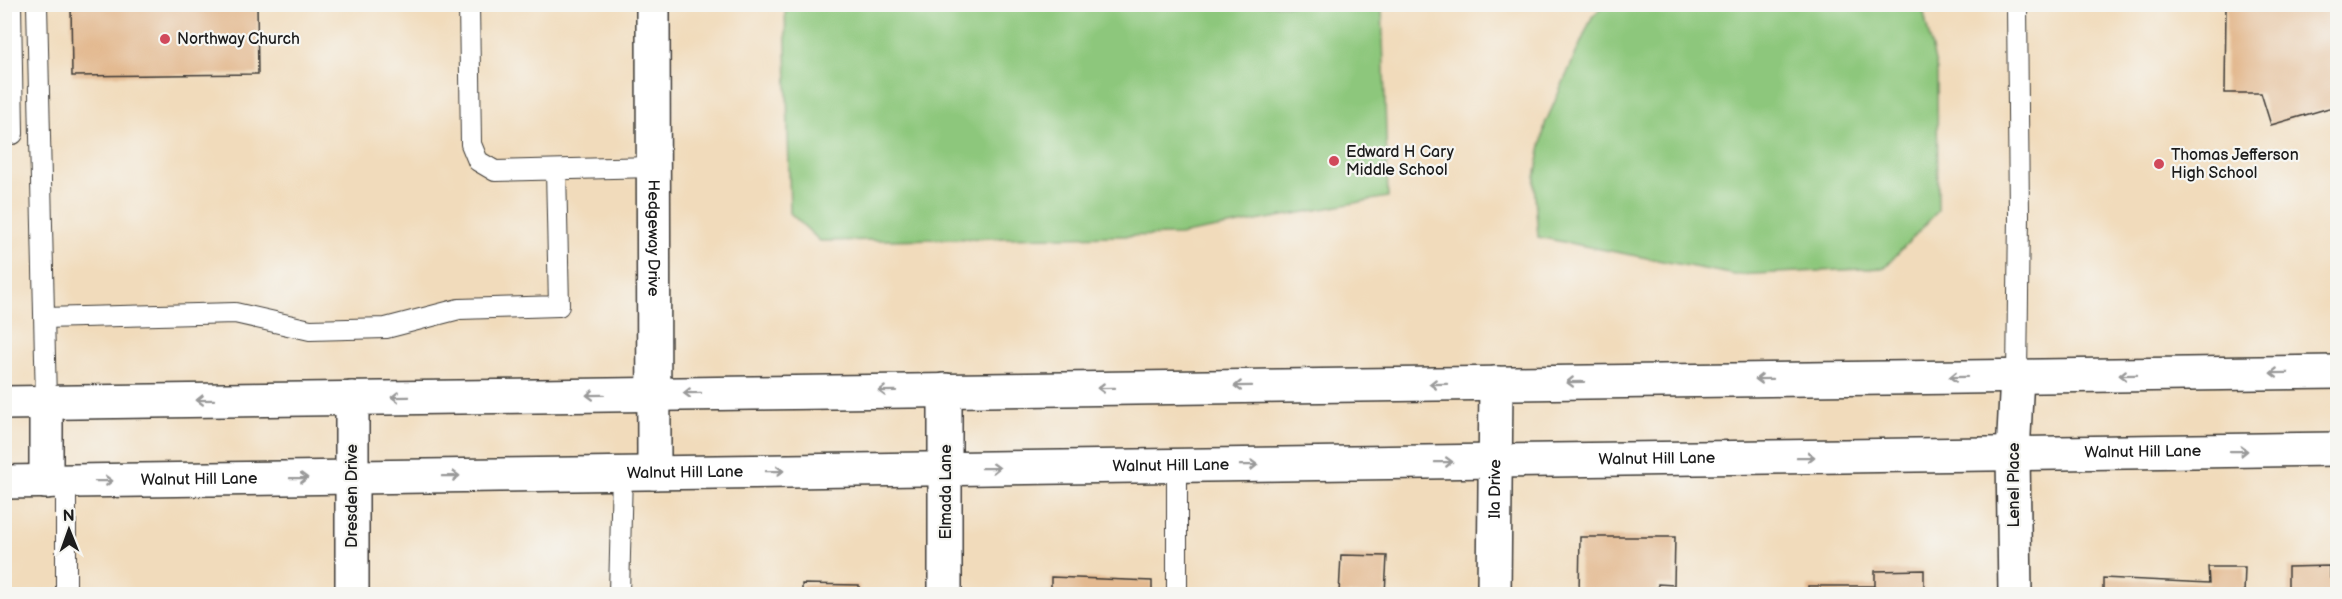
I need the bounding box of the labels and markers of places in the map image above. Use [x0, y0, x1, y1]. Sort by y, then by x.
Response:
place label: Northway Church [177, 30, 300, 49]
marker: Northway Church [158, 32, 172, 46]
place label: Edward H Cary Middle School [1346, 143, 1455, 180]
place label: Thomas Jefferson High School [2171, 146, 2299, 183]
marker: Edward H Cary Middle School [1327, 154, 1341, 168]
marker: Thomas Jefferson High School [2152, 157, 2166, 171]

